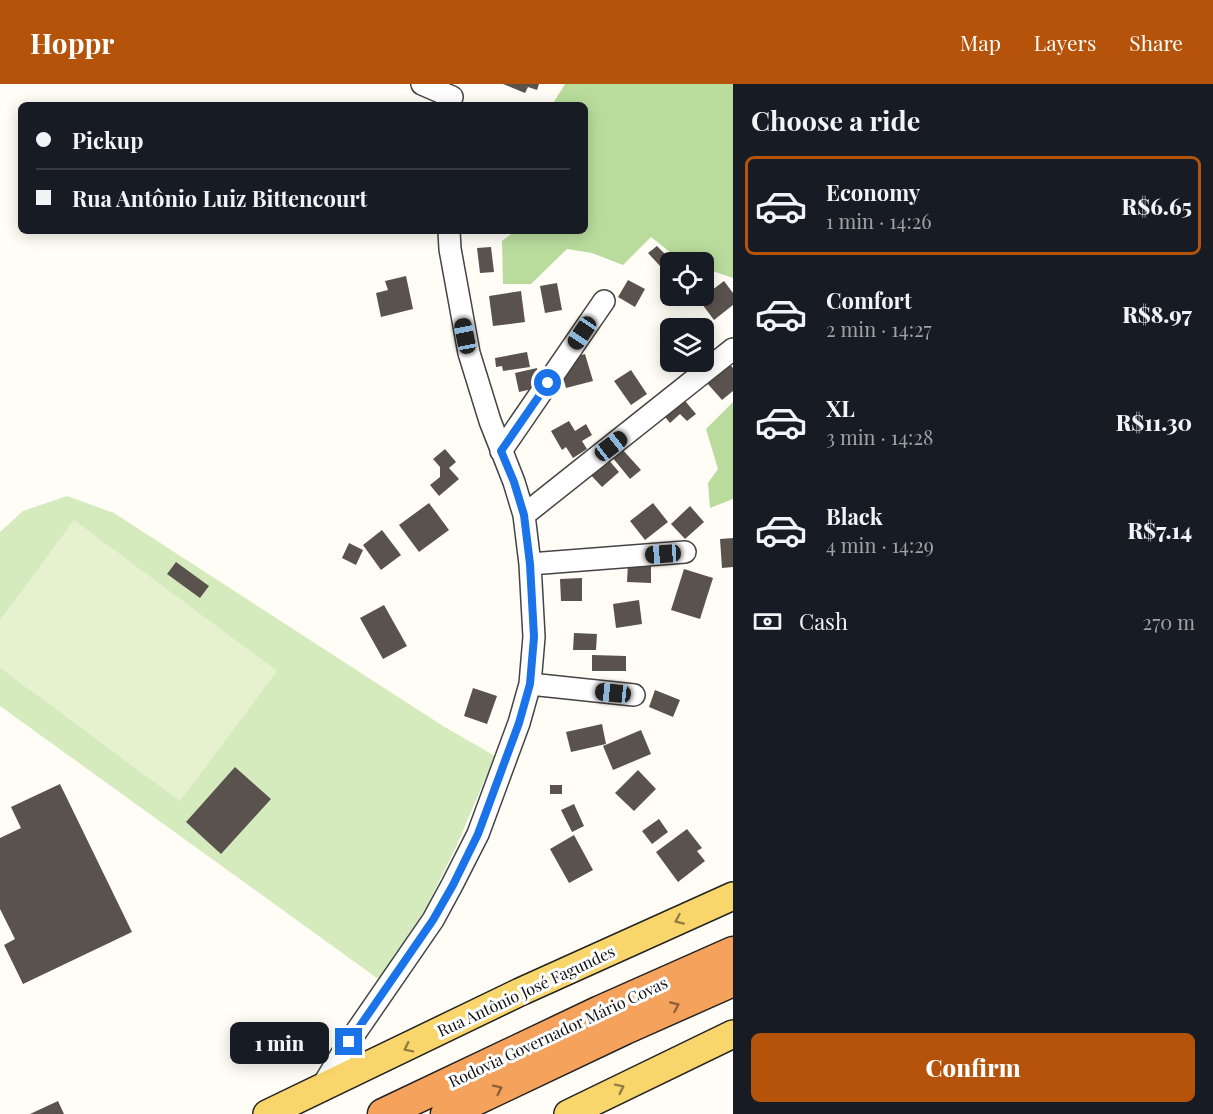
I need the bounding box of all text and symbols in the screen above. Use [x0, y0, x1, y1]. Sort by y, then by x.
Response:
text: Hoppr [30, 24, 114, 61]
text: Map [960, 28, 1001, 56]
text: Layers [1034, 28, 1096, 56]
text: Share [1129, 28, 1183, 56]
text: Choose a ride [751, 102, 920, 138]
text: Pickup [72, 125, 143, 155]
text: Economy [826, 177, 920, 207]
icon: car [754, 179, 808, 233]
text: Rua Antônio Luiz Bittencourt [72, 183, 367, 213]
text: R$6.65 [1122, 191, 1192, 221]
text: 1 min · 14:26 [826, 207, 932, 234]
map controls [660, 252, 714, 372]
button: locate [660, 252, 714, 306]
text: Comfort [826, 285, 912, 315]
icon: car [754, 287, 808, 341]
text: R$8.97 [1122, 299, 1192, 329]
car [564, 313, 600, 353]
text: 2 min · 14:27 [826, 315, 932, 342]
car [453, 317, 477, 355]
button: layers [660, 318, 714, 372]
route start [534, 369, 561, 396]
text: XL [826, 393, 855, 423]
icon: car [754, 395, 808, 449]
text: R$11.30 [1116, 407, 1192, 437]
text: 3 min · 14:28 [826, 423, 933, 450]
car [591, 428, 631, 464]
text: Black [826, 501, 883, 531]
icon: car [754, 503, 808, 557]
text: R$7.14 [1127, 515, 1192, 545]
text: 4 min · 14:29 [826, 531, 934, 558]
car [644, 544, 682, 564]
icon: cash [751, 605, 784, 638]
text: Cash [799, 606, 848, 636]
text: 270 m [1143, 608, 1195, 635]
car [594, 682, 632, 704]
one-way arrow [675, 913, 686, 925]
street label: Rua Antônio José Fagundes [434, 940, 618, 1041]
street label: Rodovia Governador Mário Covas [445, 971, 671, 1092]
one-way arrow [669, 1002, 680, 1014]
callout: 1 min [229, 1021, 328, 1063]
route end [335, 1028, 362, 1055]
text: 1 min [255, 1029, 304, 1056]
button: Confirm [751, 1033, 1195, 1102]
one-way arrow [403, 1040, 414, 1052]
one-way arrow [492, 1084, 503, 1096]
one-way arrow [614, 1084, 625, 1095]

